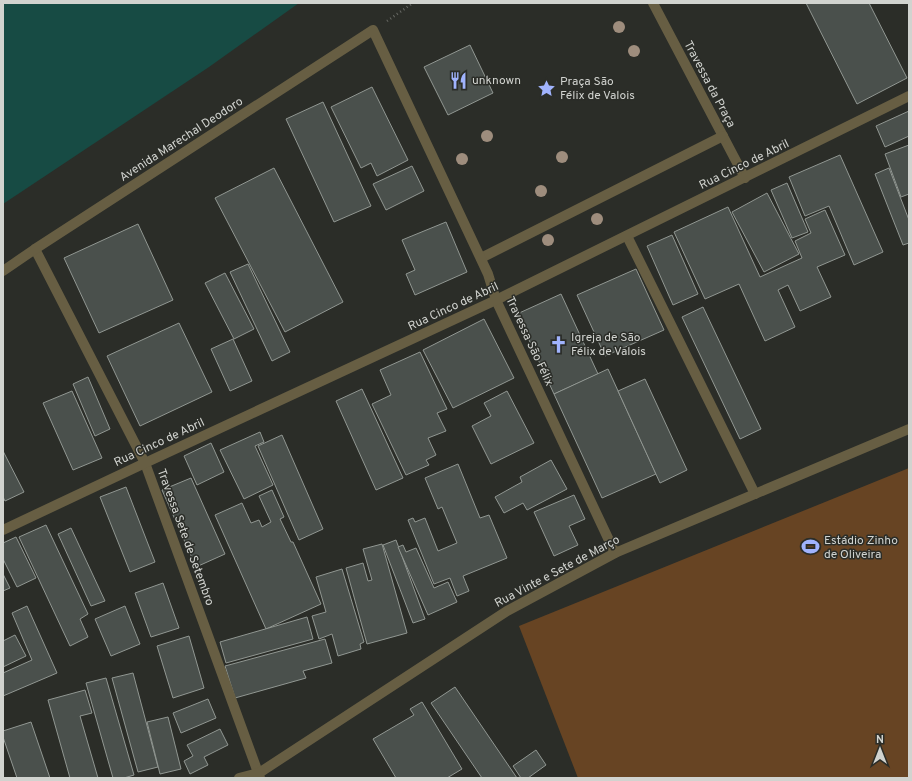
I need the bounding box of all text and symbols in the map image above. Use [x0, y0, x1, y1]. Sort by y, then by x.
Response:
street label: Travessa da Praça [680, 38, 739, 131]
restaurant icon: unknown [449, 70, 469, 90]
place label: unknown [472, 73, 521, 89]
place label: Praça São Félix de Valois [560, 74, 635, 104]
place icon: Praça São Félix de Valois [537, 78, 557, 98]
street label: Avenida Marechal Deodoro [117, 94, 246, 186]
street label: Rua Cinco de Abril [697, 136, 792, 194]
street label: Rua Cinco de Abril [405, 279, 501, 335]
street label: Travessa São Félix [501, 294, 557, 389]
place label: Igreja de São Félix de Valois [571, 330, 646, 360]
church icon: Igreja de São Félix de Valois [548, 334, 568, 354]
street label: Rua Cinco de Abril [111, 415, 207, 471]
street label: Travessa Sete de Setembro [153, 467, 217, 608]
street label: Rua Vinte e Sete de Março [492, 532, 623, 612]
place label: Estádio Zinho de Oliveira [824, 533, 898, 563]
sports icon: Estádio Zinho de Oliveira [801, 537, 821, 557]
north arrow [860, 729, 900, 769]
text: N [876, 733, 884, 747]

